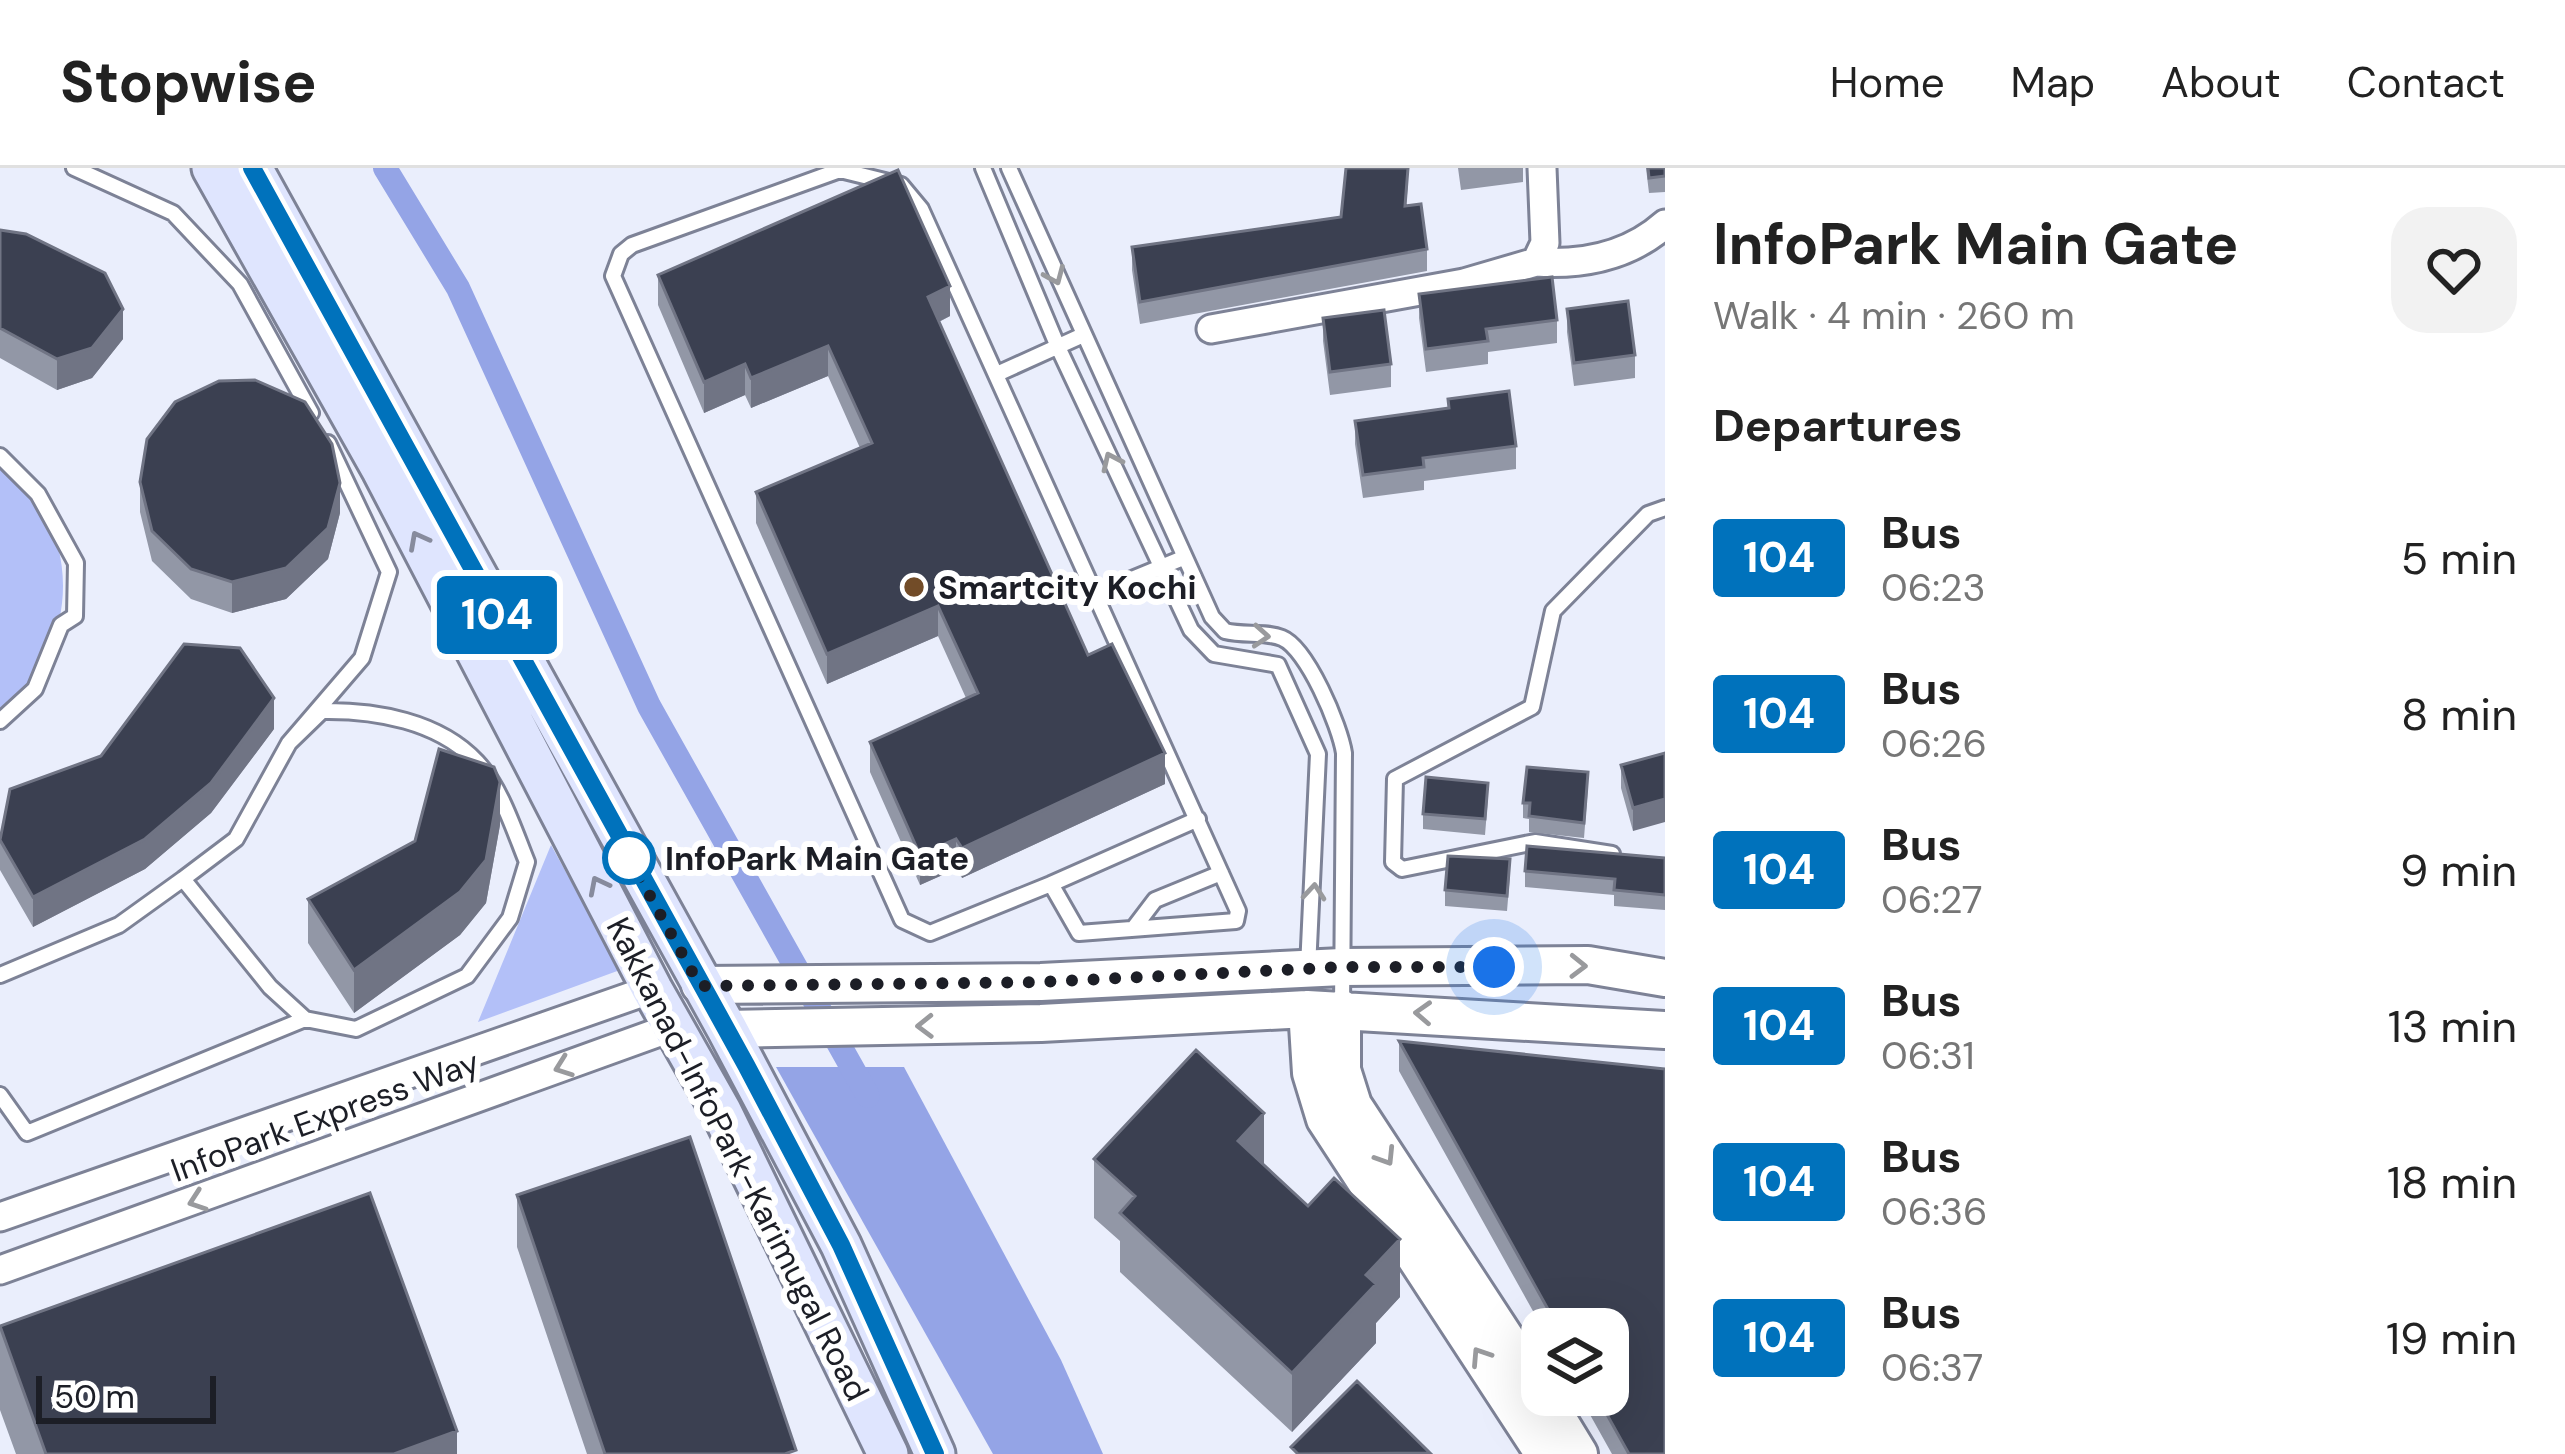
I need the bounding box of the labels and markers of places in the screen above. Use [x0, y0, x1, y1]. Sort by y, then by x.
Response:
place label: Smartcity Kochi [938, 566, 1196, 609]
marker: Smartcity Kochi [901, 574, 927, 600]
marker: InfoPark Main Gate [604, 833, 654, 883]
place label: InfoPark Main Gate [665, 837, 969, 880]

